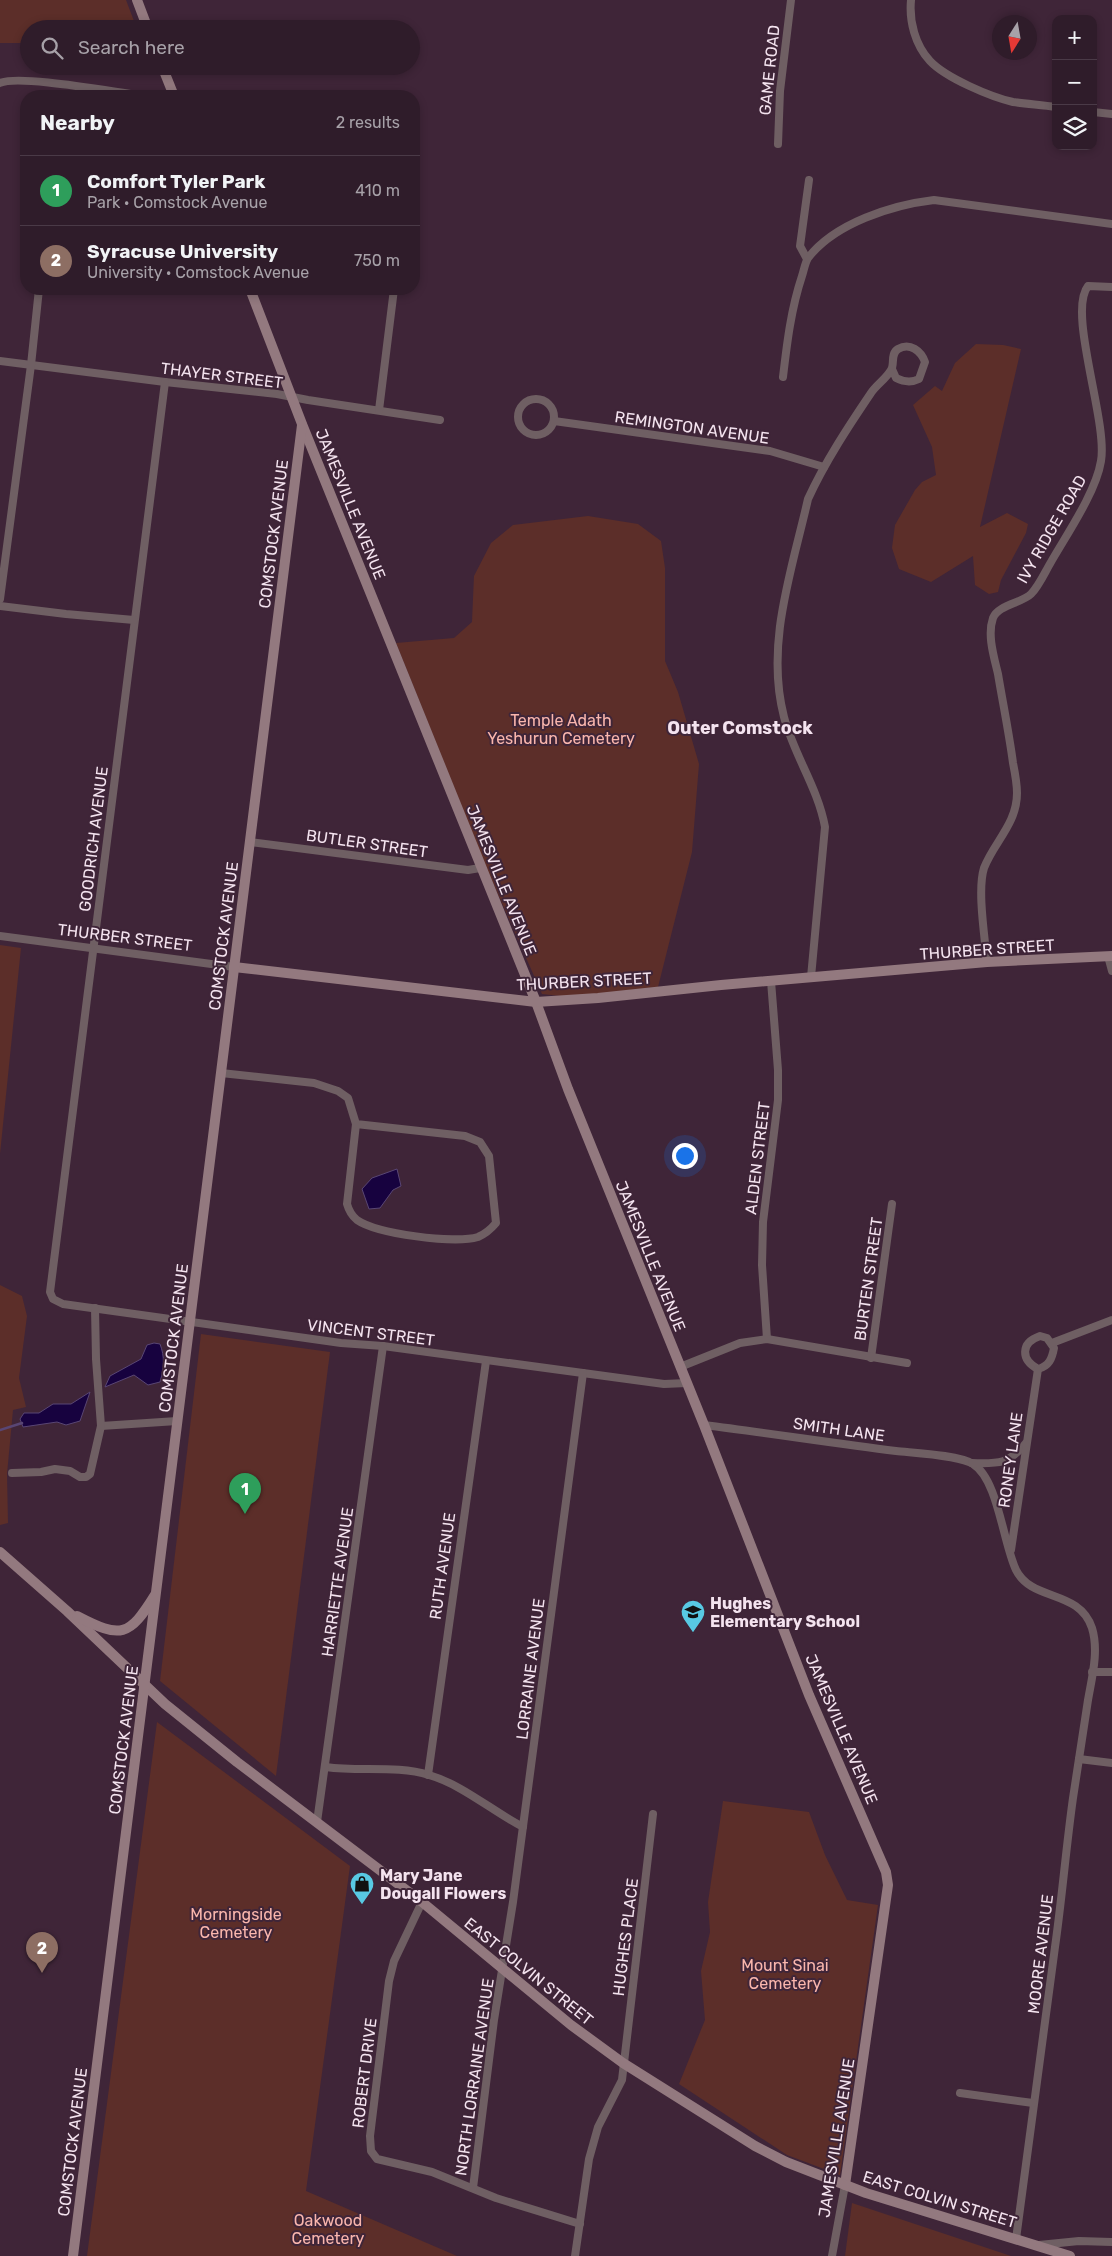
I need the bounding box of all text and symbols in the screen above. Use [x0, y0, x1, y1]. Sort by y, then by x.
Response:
north arrow [992, 15, 1037, 60]
map controls [1052, 15, 1097, 150]
button: + [1052, 15, 1097, 60]
search box [20, 20, 420, 75]
street label: GAME ROAD [755, 24, 784, 116]
icon: search [38, 34, 66, 62]
text: Search here [78, 36, 185, 59]
button: − [1052, 60, 1097, 105]
button: layers [1052, 105, 1097, 150]
text: Nearby [40, 110, 115, 135]
text: 2 results [336, 113, 400, 132]
text: Comfort Tyler Park [87, 170, 265, 193]
text: 1 [52, 181, 60, 200]
text: 410 m [355, 181, 400, 200]
text: Park · Comstock Avenue [87, 193, 267, 212]
text: Syracuse University [87, 240, 278, 263]
text: 2 [51, 251, 61, 270]
text: 750 m [354, 251, 400, 270]
text: University · Comstock Avenue [87, 263, 309, 282]
street label: THAYER STREET [160, 359, 284, 392]
street label: REMINGTON AVENUE [613, 407, 770, 448]
street label: JAMESVILLE AVENUE [312, 426, 389, 582]
street label: COMSTOCK AVENUE [255, 459, 292, 609]
street label: IVY RIDGE ROAD [1013, 472, 1090, 587]
park label: Temple Adath Yeshurun Cemetery [487, 711, 635, 748]
district label: Outer Comstock [667, 717, 813, 739]
street label: GOODRICH AVENUE [75, 765, 112, 913]
street label: JAMESVILLE AVENUE [463, 802, 540, 958]
street label: BUTLER STREET [305, 826, 429, 861]
street label: COMSTOCK AVENUE [205, 861, 242, 1011]
street label: THURBER STREET [57, 920, 193, 955]
street label: THURBER STREET [919, 935, 1055, 964]
street label: THURBER STREET [516, 968, 652, 995]
street label: ALDEN STREET [741, 1100, 774, 1216]
your location [672, 1143, 698, 1169]
street label: JAMESVILLE AVENUE [612, 1178, 689, 1334]
street label: BURTEN STREET [850, 1216, 887, 1342]
street label: COMSTOCK AVENUE [155, 1263, 192, 1413]
street label: VINCENT STREET [306, 1315, 436, 1350]
street label: RONEY LANE [994, 1411, 1027, 1509]
street label: SMITH LANE [792, 1414, 886, 1445]
pin: 1 [229, 1473, 261, 1514]
street label: HARRIETTE AVENUE [318, 1506, 357, 1658]
street label: RUTH AVENUE [426, 1511, 459, 1621]
place label: Hughes Elementary School [710, 1594, 860, 1631]
street label: LORRAINE AVENUE [512, 1597, 549, 1741]
school or university icon: Hughes Elementary School [680, 1599, 706, 1633]
street label: JAMESVILLE AVENUE [801, 1651, 882, 1807]
street label: COMSTOCK AVENUE [105, 1665, 142, 1815]
place label: Mary Jane Dougall Flowers [380, 1866, 507, 1903]
shop icon: Mary Jane Dougall Flowers [349, 1871, 375, 1905]
street label: HUGHES PLACE [609, 1877, 642, 1997]
street label: MOORE AVENUE [1024, 1893, 1057, 2015]
park label: Morningside Cemetery [190, 1905, 282, 1942]
street label: EAST COLVIN STREET [461, 1914, 597, 2029]
pin: 2 [26, 1932, 58, 1973]
park label: Mount Sinai Cemetery [741, 1956, 829, 1993]
street label: NORTH LORRAINE AVENUE [451, 1977, 498, 2177]
street label: ROBERT DRIVE [348, 2017, 381, 2129]
street label: JAMESVILLE AVENUE [815, 2057, 858, 2219]
street label: COMSTOCK AVENUE [54, 2067, 91, 2217]
street label: EAST COLVIN STREET [861, 2167, 1019, 2232]
park label: Oakwood Cemetery [292, 2211, 365, 2248]

